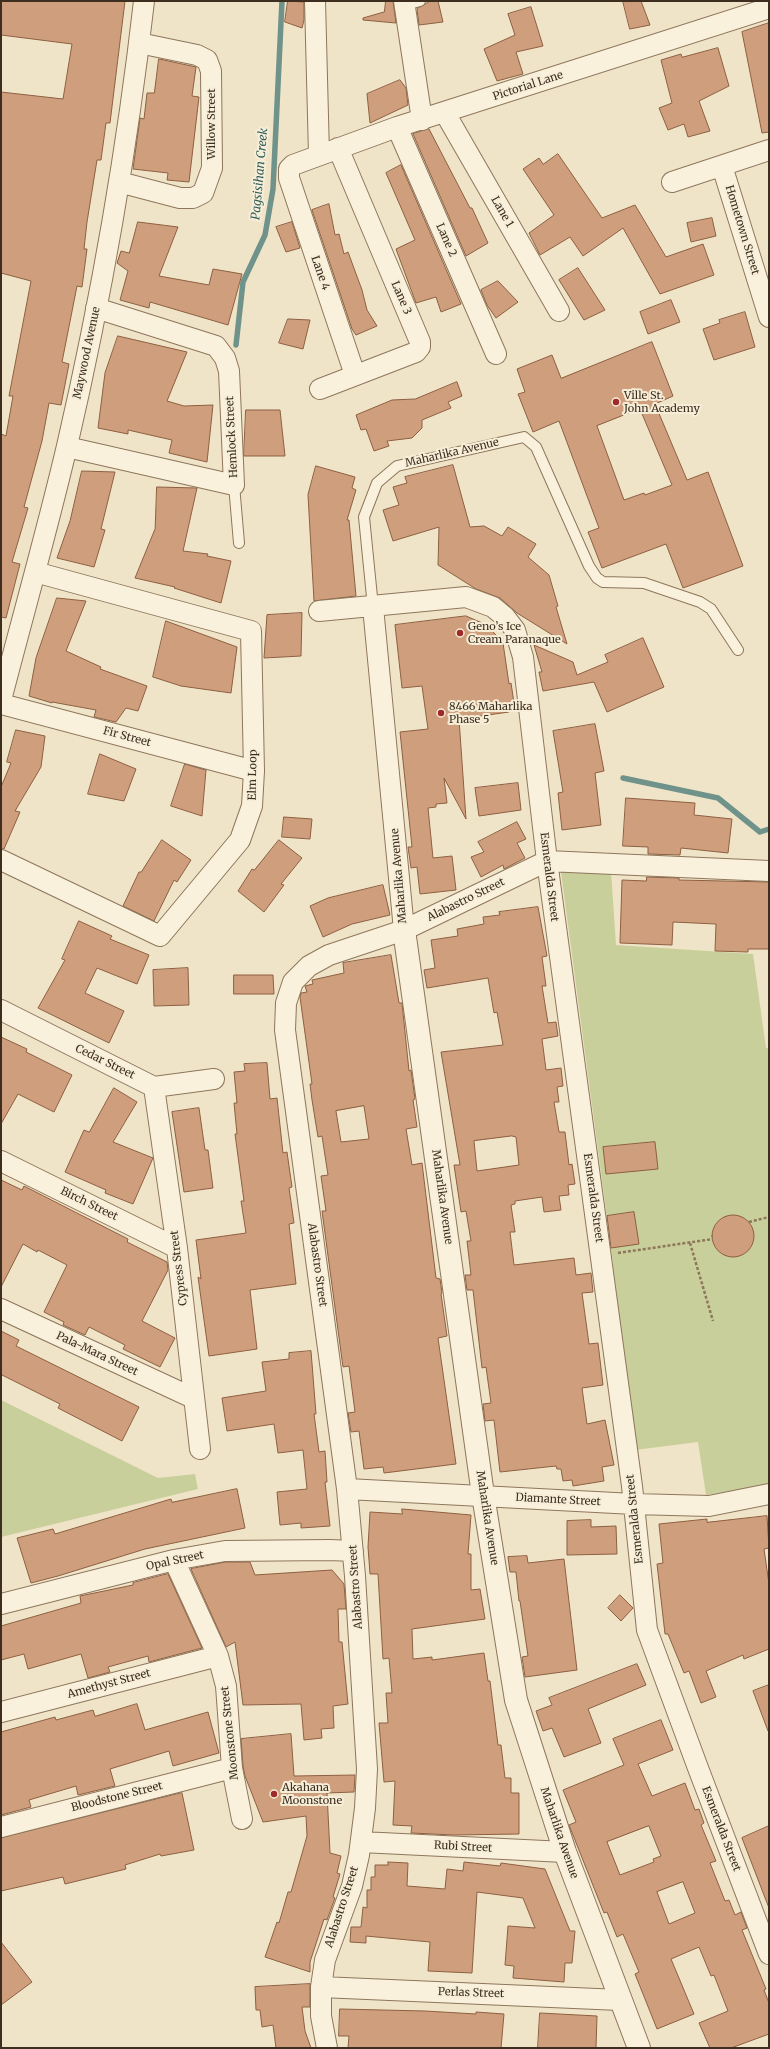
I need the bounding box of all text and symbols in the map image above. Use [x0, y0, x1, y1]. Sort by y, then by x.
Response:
street label: Pictorial Lane [491, 68, 565, 104]
street label: Willow Street [205, 89, 219, 159]
water label: Pagsisihan Creek [249, 128, 271, 220]
street label: Hometown Street [722, 184, 762, 276]
street label: Lane 1 [488, 194, 516, 230]
street label: Lane 2 [433, 221, 459, 259]
street label: Lane 4 [308, 254, 332, 292]
street label: Lane 3 [388, 279, 414, 317]
street label: Maywood Avenue [71, 306, 103, 400]
place label: Ville St. John Academy [624, 389, 700, 415]
street label: Hemlock Street [223, 396, 241, 478]
marker: Ville St. John Academy [611, 397, 621, 407]
street label: Maharlika Avenue [404, 436, 500, 470]
place label: Geno’s Ice Cream Paranaque [468, 620, 561, 646]
marker: Geno’s Ice Cream Paranaque [455, 628, 465, 638]
place label: 8466 Maharlika Phase 5 [449, 700, 532, 726]
marker: 8466 Maharlika Phase 5 [436, 708, 446, 718]
street label: Fir Street [102, 724, 152, 750]
street label: Elm Loop [246, 749, 260, 801]
street label: Maharlika Avenue [388, 828, 410, 924]
street label: Esmeralda Street [537, 832, 561, 922]
street label: Alabastro Street [425, 876, 507, 924]
street label: Cedar Street [73, 1042, 137, 1082]
street label: Maharlika Avenue [429, 1149, 455, 1245]
street label: Esmeralda Street [580, 1153, 606, 1243]
street label: Birch Street [58, 1184, 120, 1224]
street label: Alabastro Street [305, 1222, 329, 1308]
street label: Cypress Street [168, 1230, 190, 1306]
street label: Pala-Mara Street [54, 1329, 140, 1379]
street label: Maharlika Avenue [473, 1470, 501, 1566]
street label: Esmeralda Street [624, 1474, 646, 1564]
street label: Diamante Street [515, 1491, 601, 1509]
street label: Alabastro Street [346, 1544, 366, 1630]
street label: Opal Street [145, 1548, 205, 1574]
street label: Amethyst Street [66, 1667, 152, 1701]
street label: Moonstone Street [219, 1685, 241, 1781]
street label: Bloodstone Street [70, 1779, 164, 1815]
place label: Akahana Moonstone [282, 1781, 342, 1807]
street label: Esmeralda Street [699, 1785, 743, 1873]
street label: Maharlika Avenue [537, 1786, 581, 1880]
marker: Akahana Moonstone [269, 1789, 279, 1799]
street label: Rubi Street [433, 1839, 493, 1855]
street label: Alabastro Street [323, 1865, 361, 1949]
street label: Perlas Street [438, 1985, 504, 2001]

